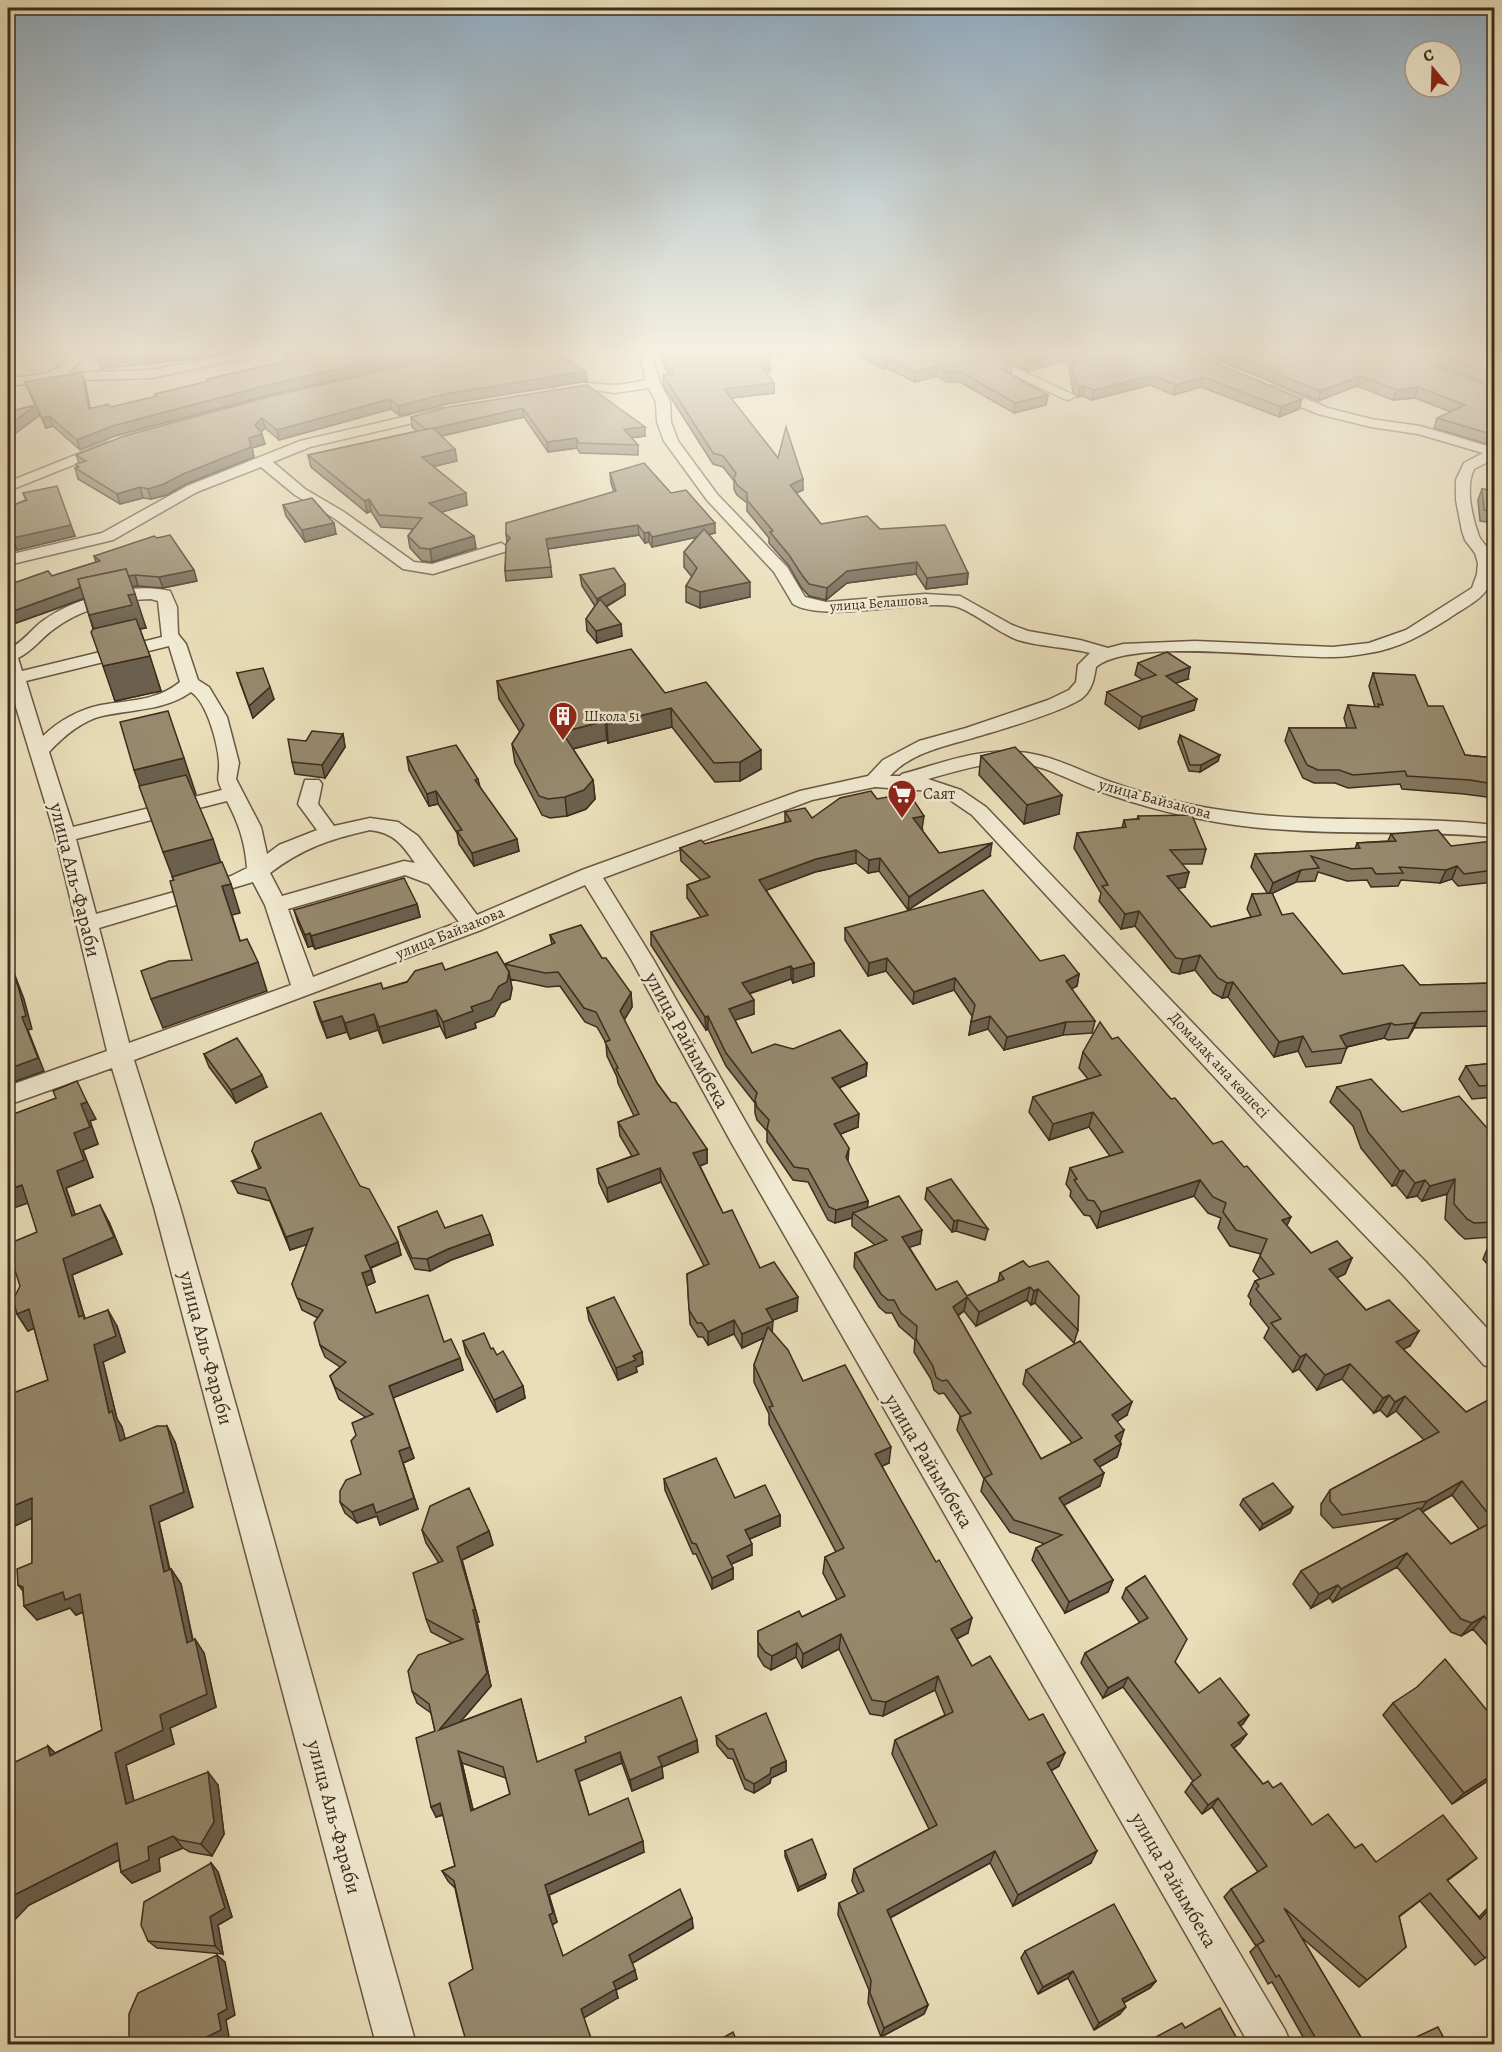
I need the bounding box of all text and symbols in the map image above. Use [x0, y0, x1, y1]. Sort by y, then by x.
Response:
north arrow [1403, 39, 1463, 99]
text: С [1420, 44, 1437, 68]
street label: улица Белашова [828, 590, 929, 616]
building icon: Школа 51 [547, 700, 579, 742]
place label: Школа 51 [584, 707, 640, 726]
street label: улица Байзакова [1095, 773, 1214, 825]
supermarket icon: Саят [886, 778, 918, 820]
place label: Саят [923, 783, 955, 805]
street label: улица Аль-Фараби [43, 799, 107, 960]
street label: улица Байзакова [391, 901, 508, 965]
street label: улица Райымбека [638, 966, 736, 1114]
street label: Домалақ ана көшесі [1164, 1007, 1274, 1123]
street label: улица Аль-Фараби [172, 1267, 240, 1428]
street label: улица Райымбека [878, 1388, 980, 1534]
street label: улица Аль-Фараби [300, 1736, 368, 1897]
street label: улица Райымбека [1124, 1807, 1224, 1953]

